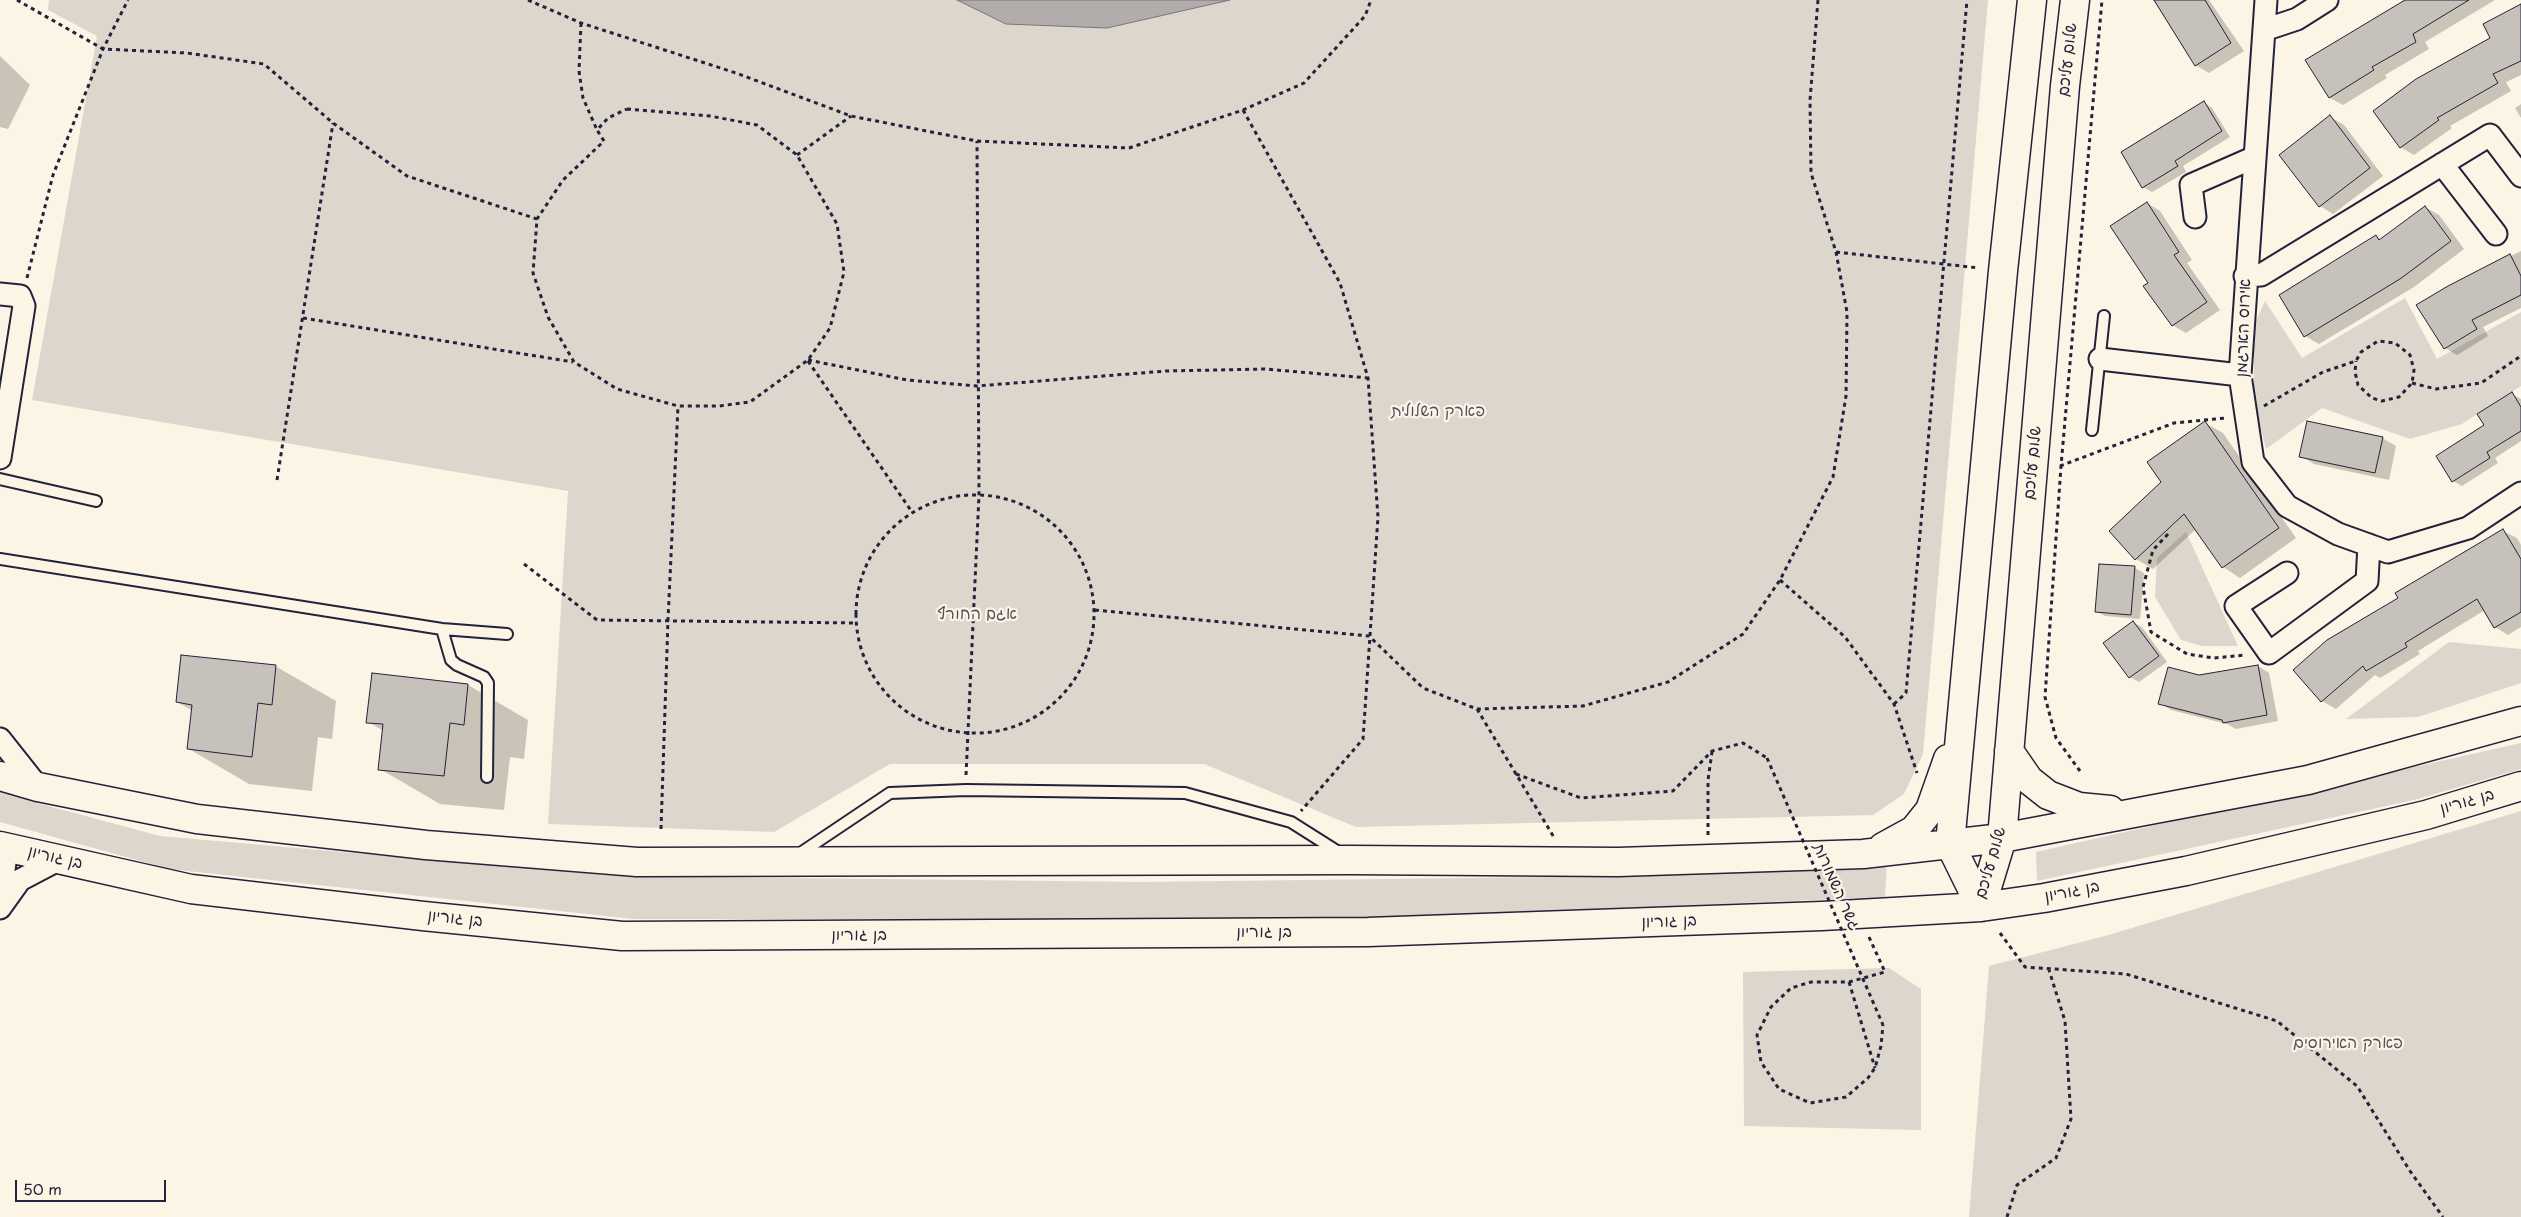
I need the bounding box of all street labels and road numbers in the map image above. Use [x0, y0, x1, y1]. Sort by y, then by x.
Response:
street label: שלום עליכם [2055, 22, 2081, 98]
street label: אירוס הארגמן [2233, 278, 2255, 378]
street label: שלום עליכם [2020, 425, 2046, 501]
street label: בן גוריון [2438, 785, 2496, 819]
street label: שלום עליכם [1972, 825, 2010, 901]
street label: גשר השמורות [1808, 840, 1864, 934]
street label: בן גוריון [26, 842, 84, 874]
street label: בן גוריון [2043, 877, 2101, 907]
street label: בן גוריון [426, 907, 484, 931]
street label: בן גוריון [1641, 911, 1697, 933]
street label: בן גוריון [1236, 923, 1292, 943]
street label: בן גוריון [831, 926, 887, 946]

